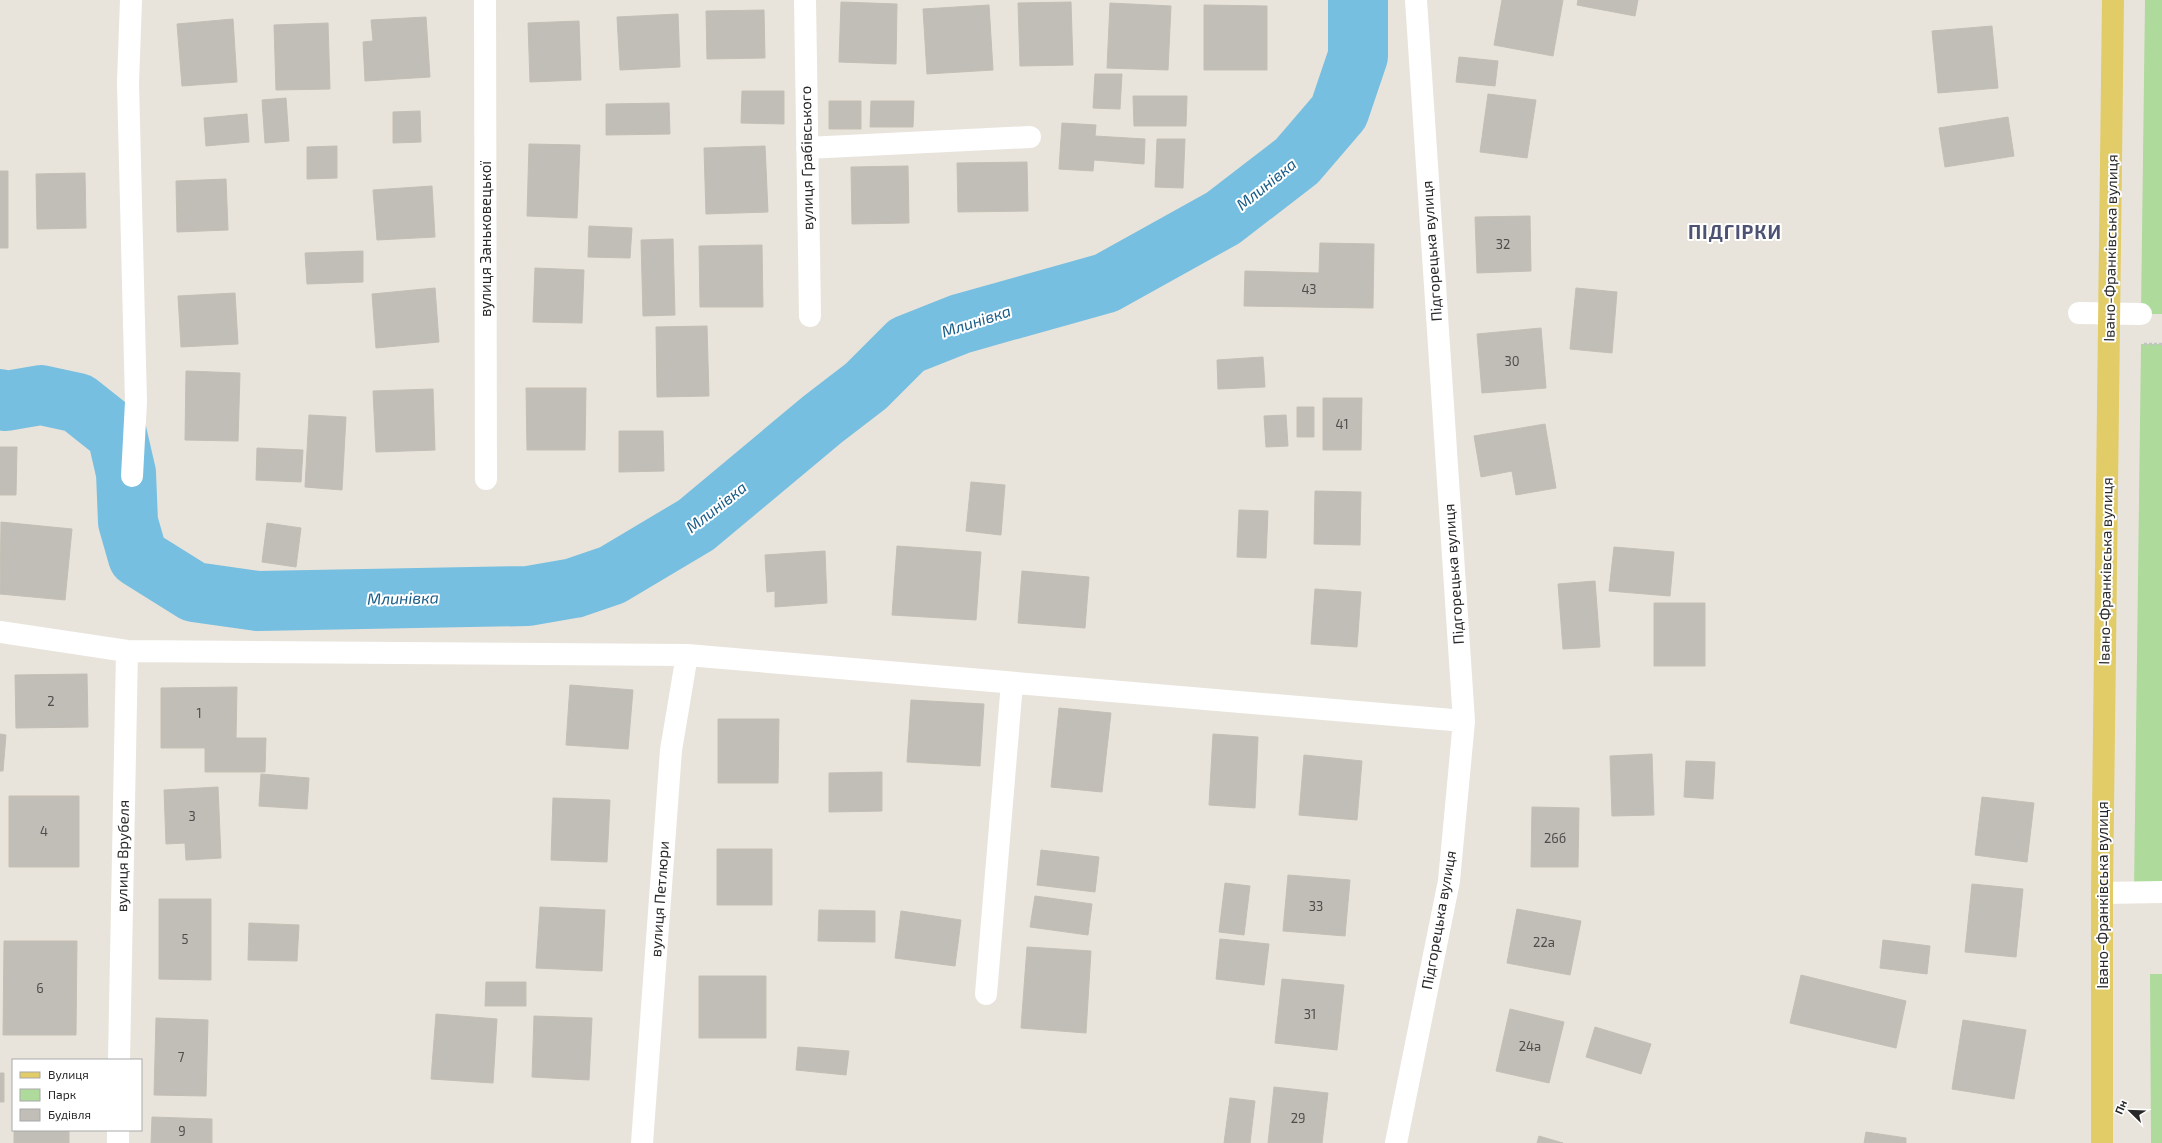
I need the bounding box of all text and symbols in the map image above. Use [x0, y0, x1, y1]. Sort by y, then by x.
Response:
street label: вулиця Грабівського [796, 86, 817, 230]
water label: Млинівка [1232, 154, 1300, 214]
street label: Івано-Франківська вулиця [2099, 154, 2122, 342]
street label: вулиця Заньковецької [476, 161, 495, 317]
street label: Підгорецька вулиця [1417, 180, 1446, 322]
district label: ПІДГІРКИ [1688, 220, 1782, 243]
house number: 32 [1496, 236, 1510, 252]
house number: 43 [1301, 281, 1317, 297]
water label: Млинівка [939, 300, 1013, 341]
house number: 30 [1504, 353, 1520, 369]
house number: 41 [1335, 416, 1349, 432]
water label: Млинівка [682, 477, 750, 536]
street label: Івано-Франківська вулиця [2094, 477, 2117, 665]
street label: Підгорецька вулиця [1439, 503, 1468, 645]
water label: Млинівка [367, 587, 439, 608]
house number: 2 [47, 693, 55, 709]
house number: 1 [196, 705, 202, 721]
street label: вулиця Врубеля [112, 800, 133, 912]
street label: Івано-Франківська вулиця [2093, 801, 2112, 989]
house number: 3 [188, 808, 196, 824]
house number: 4 [40, 823, 48, 839]
house number: 26б [1544, 830, 1566, 846]
street label: вулиця Петлюри [646, 840, 673, 958]
street label: Підгорецька вулиця [1417, 849, 1460, 991]
house number: 33 [1309, 898, 1323, 914]
house number: 5 [182, 931, 189, 947]
house number: 22а [1533, 934, 1555, 950]
house number: 6 [36, 980, 44, 996]
house number: 31 [1304, 1006, 1316, 1022]
house number: 24а [1519, 1038, 1541, 1054]
house number: 7 [178, 1049, 185, 1065]
legend [12, 1059, 142, 1131]
text: Вулиця [48, 1067, 89, 1082]
text: Парк [48, 1087, 77, 1101]
north arrow [2110, 1091, 2150, 1131]
text: Пн [2112, 1098, 2129, 1116]
text: Будівля [48, 1107, 91, 1122]
house number: 29 [1291, 1110, 1305, 1126]
house number: 9 [178, 1123, 186, 1139]

